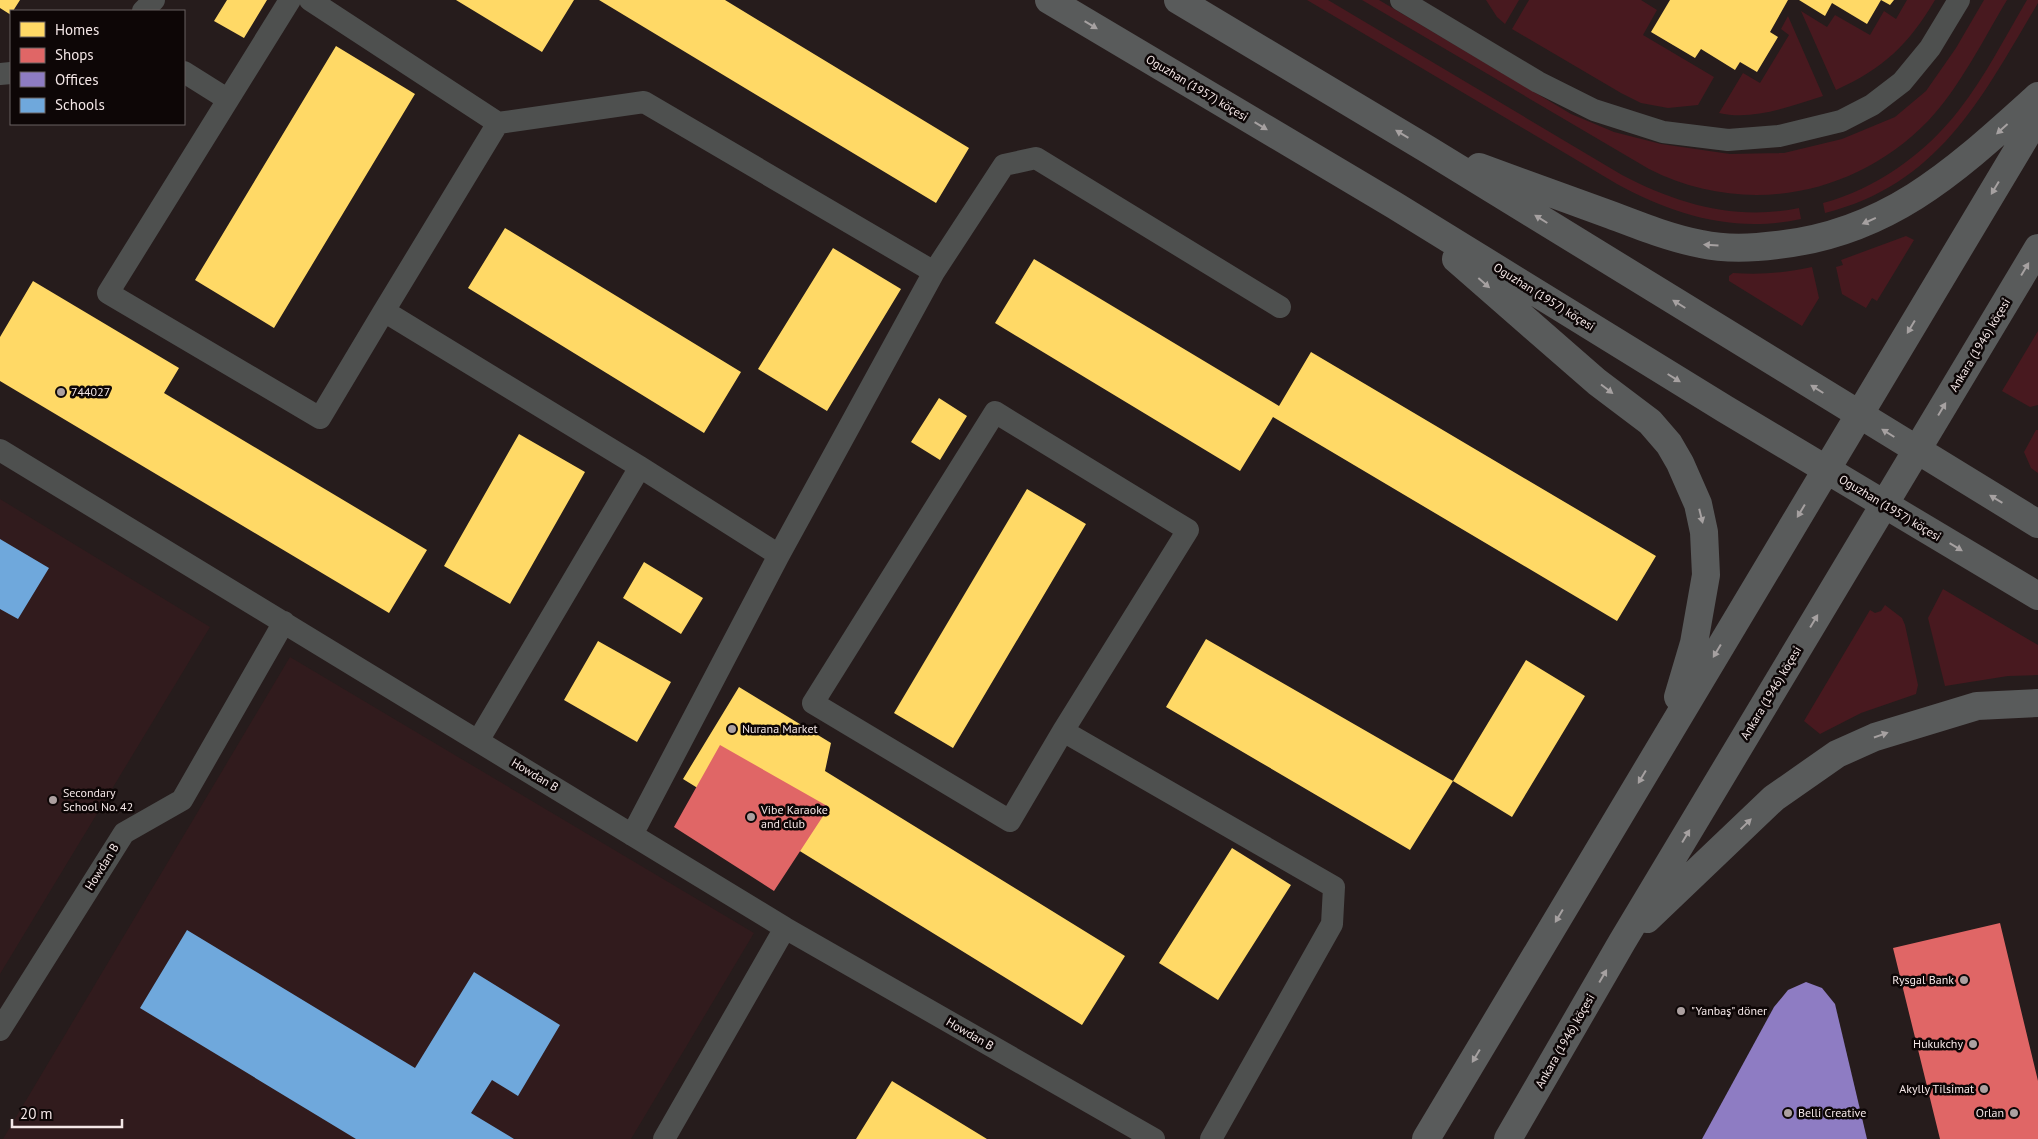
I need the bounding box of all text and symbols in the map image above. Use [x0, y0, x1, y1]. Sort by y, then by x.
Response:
legend [10, 10, 185, 125]
text: Homes [55, 20, 99, 39]
one-way arrow [1084, 20, 1097, 29]
text: Shops [55, 45, 94, 64]
street label: Oguzhan (1957) köçesi [1144, 51, 1251, 124]
text: Offices [55, 70, 99, 89]
text: Schools [55, 95, 105, 114]
one-way arrow [1254, 121, 1267, 130]
one-way arrow [1996, 123, 2008, 135]
one-way arrow [1395, 129, 1408, 138]
one-way arrow [1990, 181, 1999, 194]
one-way arrow [1534, 214, 1547, 223]
one-way arrow [1862, 218, 1876, 226]
one-way arrow [1702, 240, 1718, 248]
street label: Oguzhan (1957) köçesi [1491, 259, 1598, 334]
one-way arrow [2021, 263, 2030, 276]
one-way arrow [1477, 278, 1490, 289]
street label: Ankara (1946) köçesi [1946, 295, 2013, 394]
one-way arrow [1672, 299, 1685, 309]
one-way arrow [1907, 321, 1916, 334]
one-way arrow [1667, 373, 1681, 382]
place label: 744027 [71, 384, 110, 399]
one-way arrow [1600, 384, 1614, 394]
one-way arrow [1811, 385, 1824, 394]
marker: 744027 [55, 386, 67, 398]
one-way arrow [1937, 402, 1946, 415]
one-way arrow [1881, 428, 1894, 437]
street label: Oguzhan (1957) köçesi [1837, 471, 1944, 544]
one-way arrow [1990, 494, 2003, 503]
one-way arrow [1796, 505, 1805, 518]
one-way arrow [1697, 509, 1705, 524]
one-way arrow [1949, 542, 1962, 551]
one-way arrow [1809, 615, 1818, 628]
street label: Ankara (1946) köçesi [1737, 643, 1804, 742]
one-way arrow [1713, 644, 1722, 657]
place label: Nurana Market [742, 721, 818, 736]
marker: Nurana Market [726, 723, 738, 735]
one-way arrow [1874, 731, 1889, 739]
street label: Howdan B [509, 755, 562, 794]
one-way arrow [1637, 770, 1646, 783]
place label: Secondary School No. 42 [63, 785, 133, 814]
marker: Secondary School No. 42 [47, 794, 59, 806]
place label: Vibe Karaoke and club [760, 802, 828, 831]
marker: Vibe Karaoke and club [745, 811, 757, 823]
one-way arrow [1740, 818, 1752, 830]
one-way arrow [1681, 829, 1690, 842]
street label: Howdan B [81, 841, 122, 893]
one-way arrow [1554, 910, 1563, 923]
one-way arrow [1599, 968, 1607, 983]
place label: Rysgal Bank [1892, 972, 1954, 987]
marker: Rysgal Bank [1958, 974, 1970, 986]
street label: Ankara (1946) köçesi [1532, 991, 1598, 1090]
place label: "Yanbaş" döner [1691, 1003, 1767, 1018]
marker: "Yanbaş" döner [1675, 1005, 1687, 1017]
street label: Howdan B [944, 1014, 997, 1053]
place label: Hukukchy [1913, 1036, 1963, 1051]
marker: Hukukchy [1967, 1038, 1979, 1050]
one-way arrow [1471, 1049, 1480, 1062]
place label: Akylly Tilsimat [1899, 1081, 1974, 1096]
marker: Akylly Tilsimat [1978, 1083, 1990, 1095]
scale bar [12, 1096, 122, 1128]
text: 20 m [20, 1104, 53, 1123]
place label: Belli Creative [1798, 1105, 1866, 1120]
place label: Orlan [1976, 1105, 2004, 1120]
marker: Belli Creative [1782, 1107, 1794, 1119]
marker: Orlan [2008, 1107, 2020, 1119]

